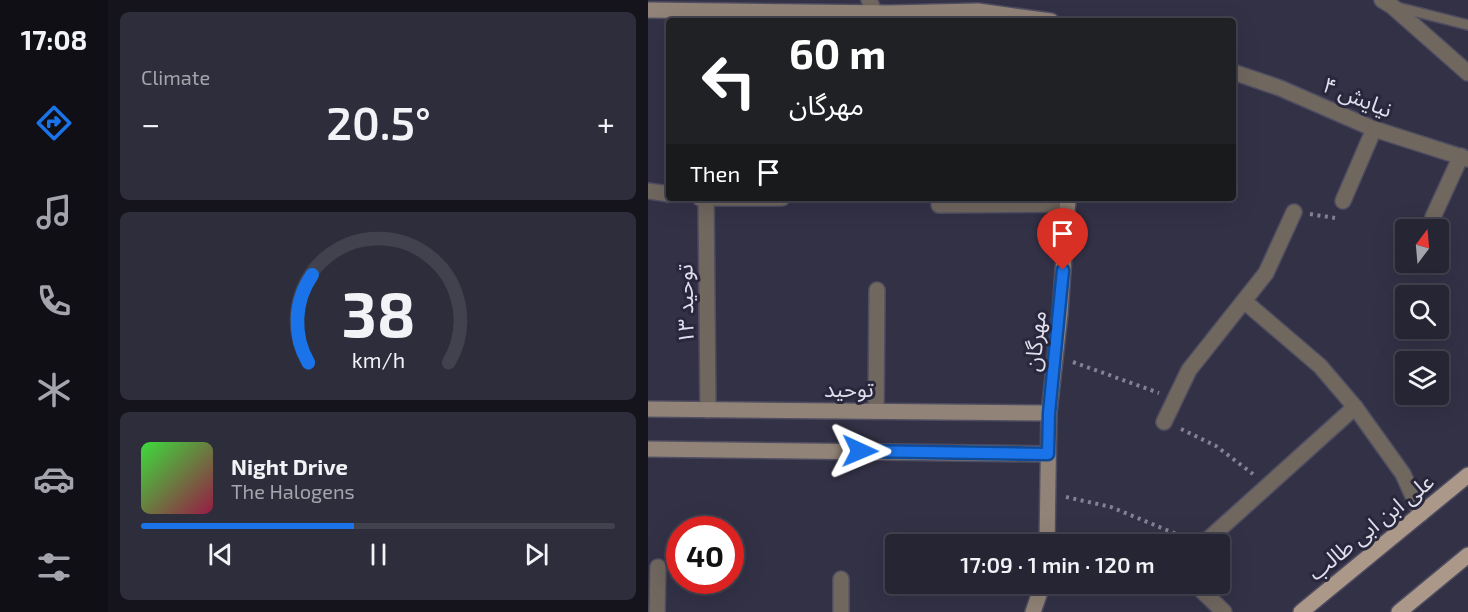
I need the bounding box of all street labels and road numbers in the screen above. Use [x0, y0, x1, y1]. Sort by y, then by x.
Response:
street label: نیایش ۴ [1319, 70, 1396, 123]
street label: توحید ۱۳ [670, 264, 699, 344]
street label: مهرگان [1018, 309, 1051, 373]
street label: توحید [824, 375, 874, 402]
street label: علی ابن ابی طالب [1302, 467, 1439, 585]

